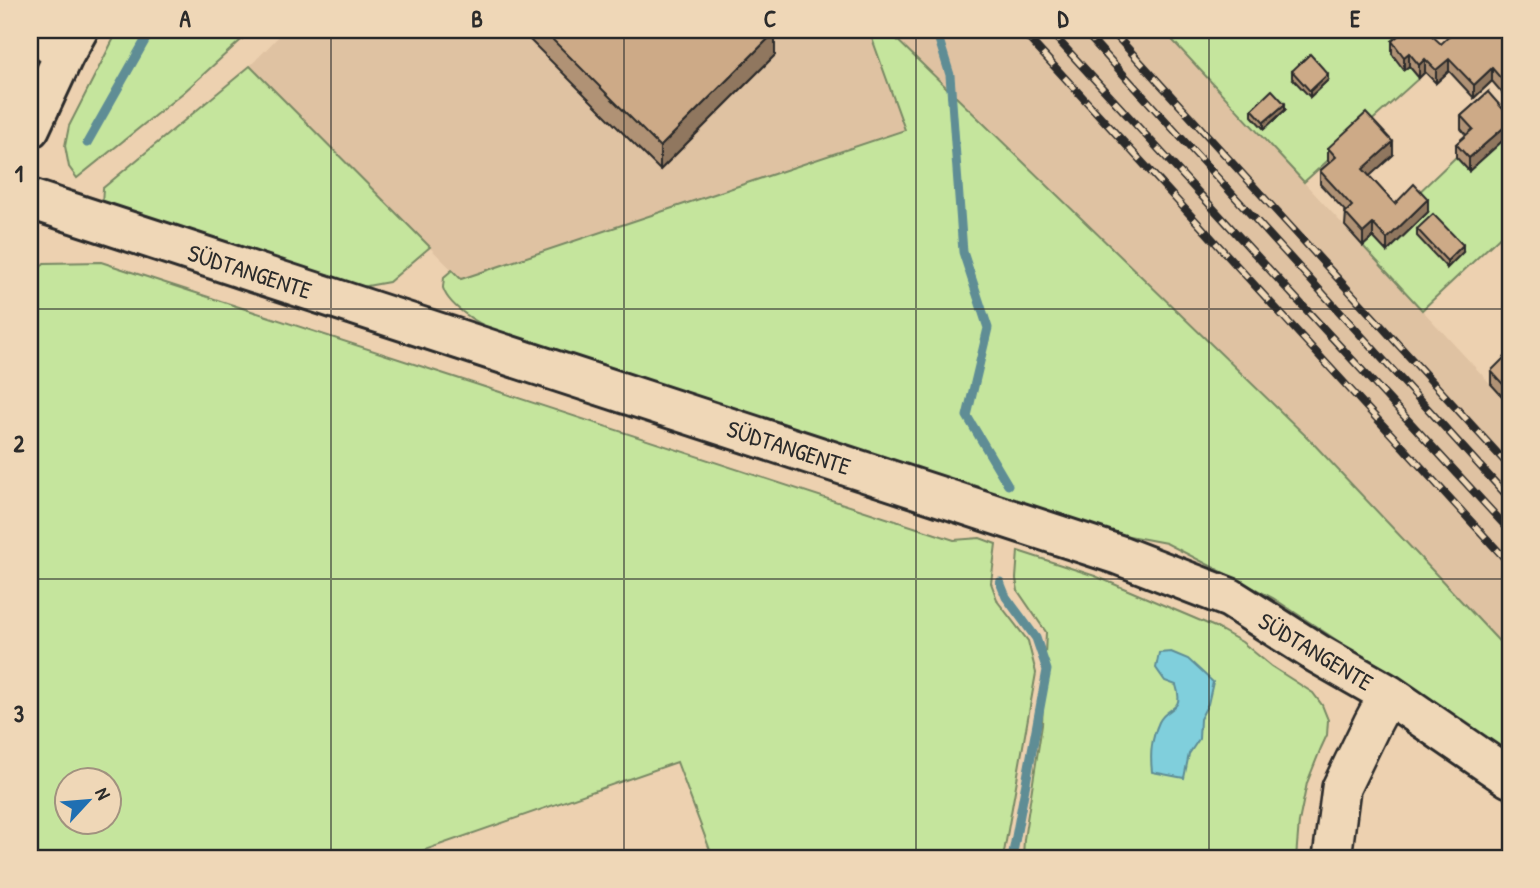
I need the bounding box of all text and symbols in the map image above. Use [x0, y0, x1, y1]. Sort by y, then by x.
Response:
text: A [179, 3, 191, 34]
text: B [471, 3, 483, 34]
text: C [764, 3, 776, 34]
text: D [1058, 3, 1070, 34]
text: E [1350, 3, 1361, 34]
text: 1 [15, 158, 23, 189]
street label: SÜDTANGENTE [184, 236, 316, 306]
street label: SÜDTANGENTE [723, 412, 855, 482]
text: 2 [14, 428, 25, 459]
street label: SÜDTANGENTE [1253, 604, 1379, 698]
text: 3 [14, 698, 24, 729]
north arrow [52, 766, 122, 836]
text: N [89, 783, 117, 804]

